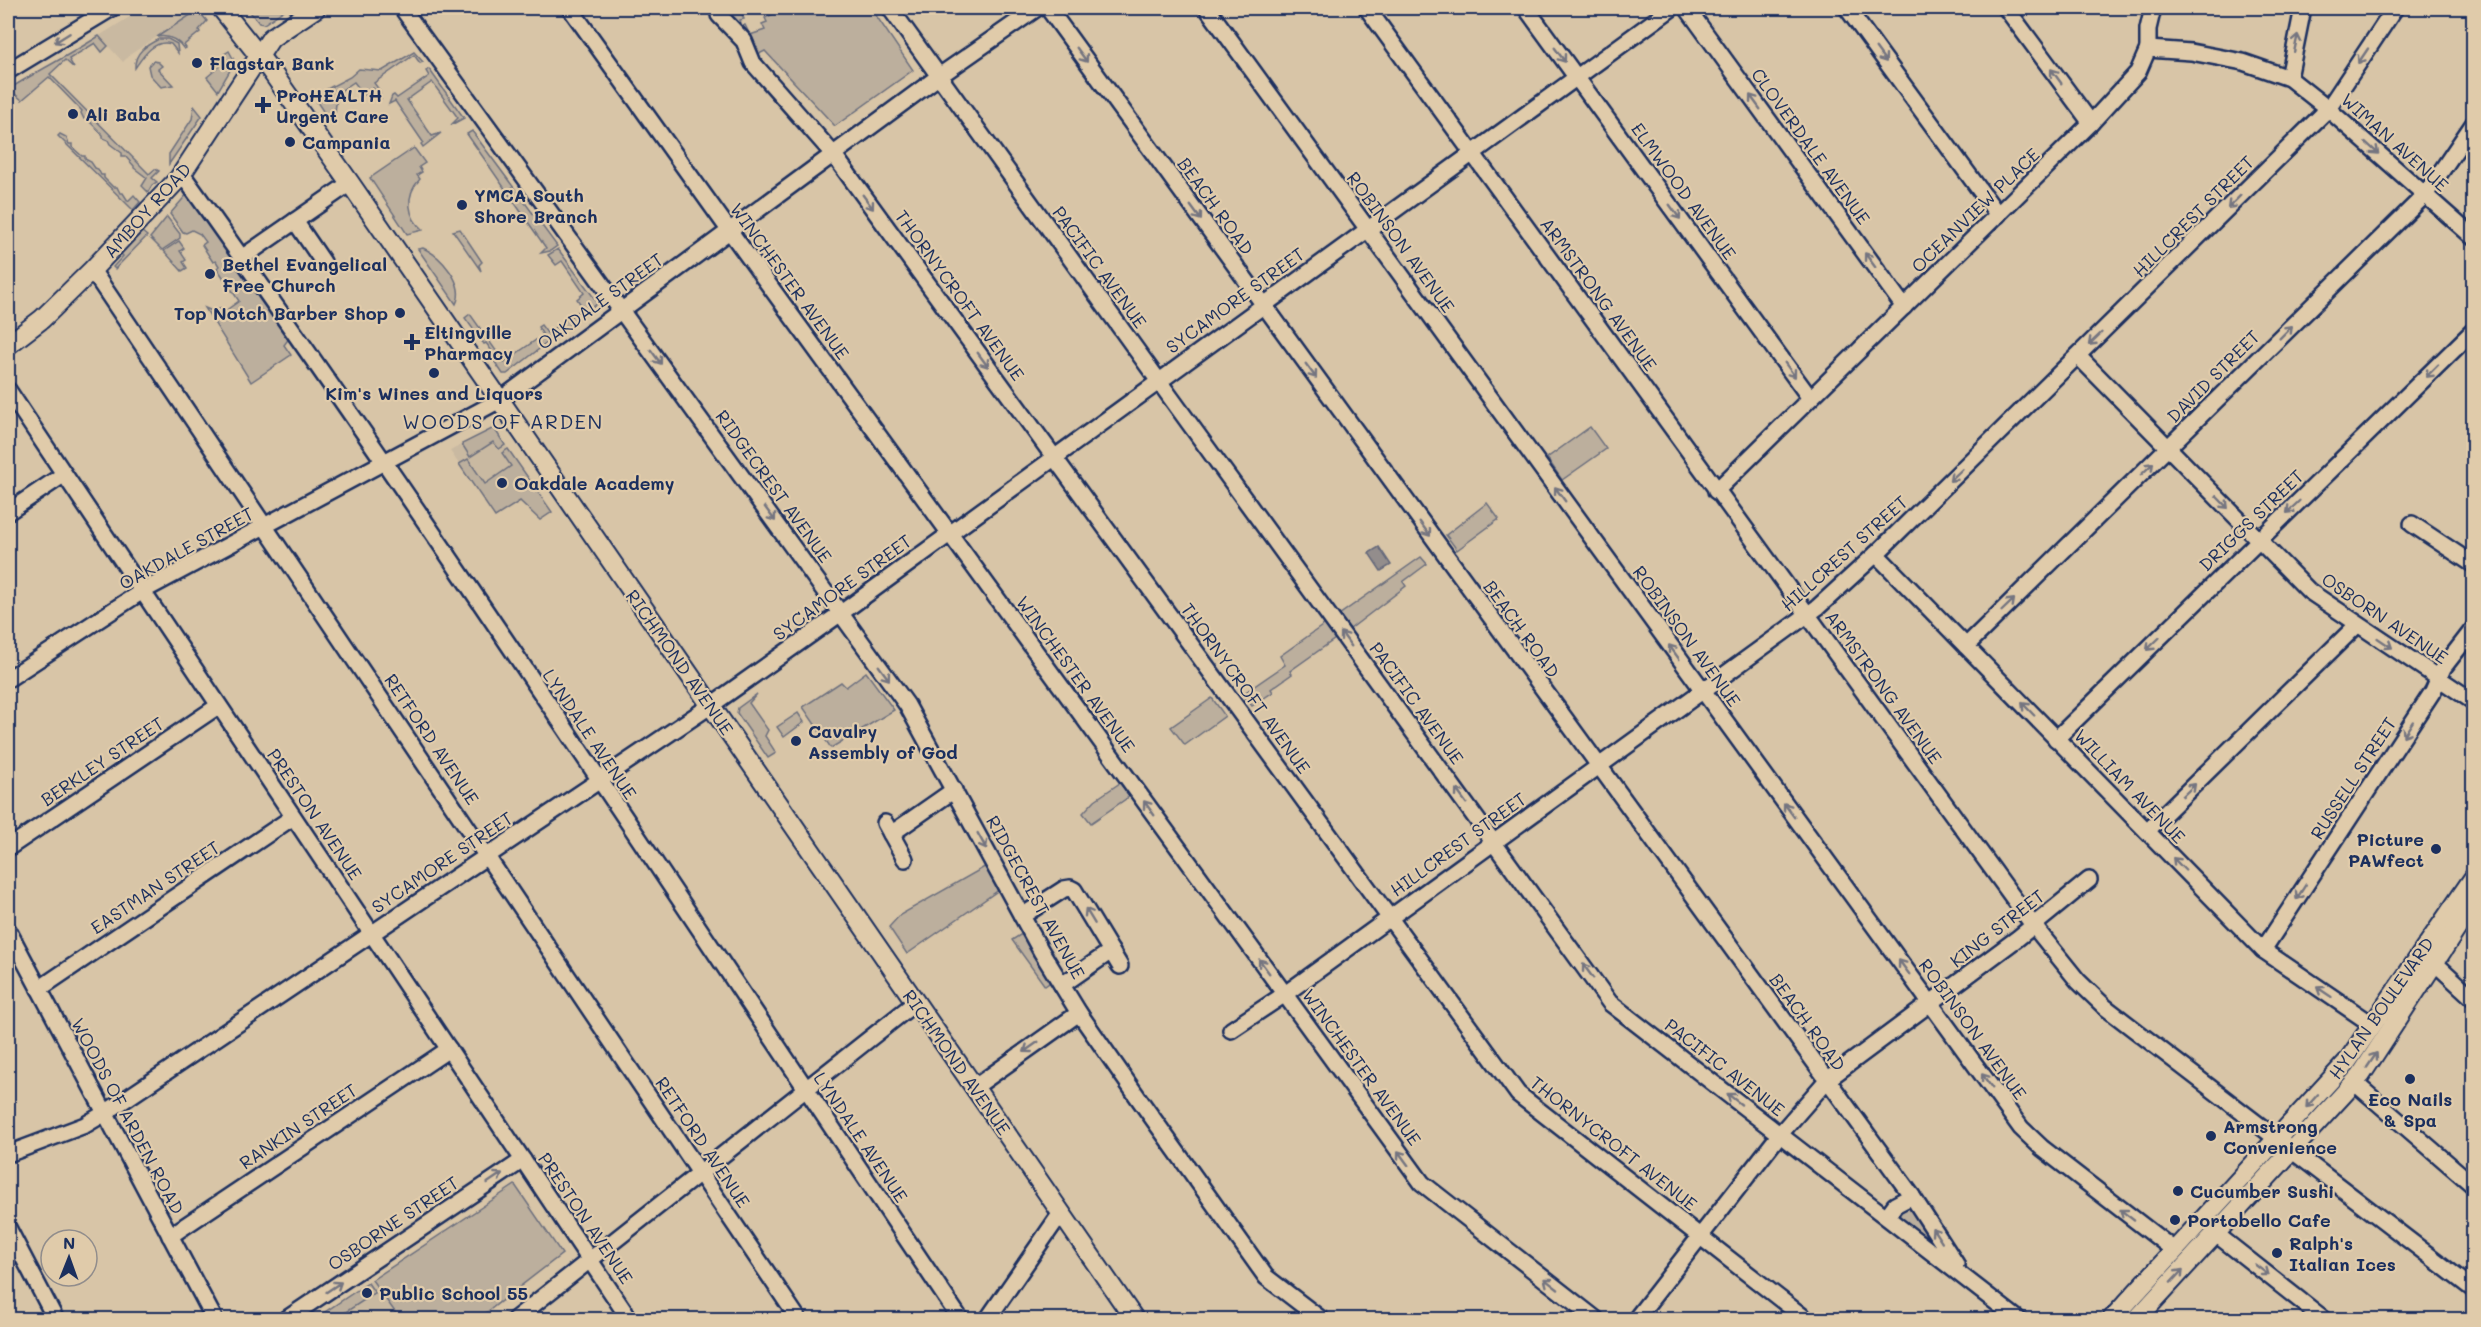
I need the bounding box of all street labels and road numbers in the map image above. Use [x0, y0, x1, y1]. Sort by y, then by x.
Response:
street label: CLOVERDALE AVENUE [1746, 63, 1876, 229]
street label: WIMAN AVENUE [2336, 87, 2454, 197]
street label: ELMWOOD AVENUE [1626, 118, 1742, 264]
street label: OCEANVIEW PLACE [1906, 142, 2044, 278]
street label: HILLCREST STREET [2127, 150, 2259, 282]
street label: BEACH ROAD [1173, 152, 1259, 260]
street label: AMBOY ROAD [98, 157, 196, 263]
street label: ROBINSON AVENUE [1342, 167, 1460, 317]
street label: WINCHESTER AVENUE [725, 198, 855, 364]
street label: PACIFIC AVENUE [1048, 201, 1152, 333]
street label: THORNYCROFT AVENUE [890, 205, 1030, 385]
street label: ARMSTRONG AVENUE [1535, 213, 1663, 375]
street label: SYCAMORE STREET [1161, 242, 1309, 358]
street label: OAKDALE STREET [532, 247, 668, 355]
street label: DAVID STREET [2161, 324, 2265, 428]
street label: RIDGECREST AVENUE [710, 405, 838, 567]
street label: DRIGGS STREET [2193, 464, 2309, 576]
street label: HILLCREST STREET [1776, 490, 1912, 616]
street label: OAKDALE STREET [114, 501, 258, 595]
street label: SYCAMORE STREET [768, 529, 916, 645]
street label: ROBINSON AVENUE [1628, 561, 1746, 711]
street label: OSBORN AVENUE [2317, 567, 2453, 669]
street label: BEACH ROAD [1479, 575, 1565, 683]
street label: RICHMOND AVENUE [621, 585, 739, 739]
street label: WINCHESTER AVENUE [1011, 591, 1141, 757]
street label: THORNYCROFT AVENUE [1176, 598, 1316, 778]
street label: ARMSTRONG AVENUE [1820, 606, 1948, 768]
street label: PACIFIC AVENUE [1365, 637, 1469, 769]
street label: LYNDALE AVENUE [538, 664, 642, 804]
street label: RETFORD AVENUE [379, 669, 485, 809]
street label: BERKLEY STREET [36, 711, 168, 811]
street label: RUSSELL STREET [2304, 712, 2402, 844]
street label: WILLIAM AVENUE [2069, 724, 2191, 848]
street label: PRESTON AVENUE [262, 744, 368, 884]
street label: HILLCREST STREET [1385, 786, 1531, 902]
street label: SYCAMORE STREET [367, 806, 517, 918]
street label: RIDGECREST AVENUE [981, 811, 1091, 983]
street label: EASTMAN STREET [86, 835, 224, 939]
street label: KING STREET [1945, 884, 2049, 972]
street label: HYLAN BOULEVARD [2323, 932, 2439, 1084]
street label: ROBINSON AVENUE [1914, 954, 2032, 1104]
street label: BEACH ROAD [1765, 968, 1851, 1076]
street label: WINCHESTER AVENUE [1297, 984, 1427, 1150]
street label: RICHMOND AVENUE [898, 985, 1016, 1139]
street label: PACIFIC AVENUE [1660, 1013, 1790, 1121]
street label: WOODS OF ARDEN ROAD [66, 1014, 190, 1218]
street label: LYNDALE AVENUE [809, 1067, 913, 1207]
street label: THORNYCROFT AVENUE [1526, 1070, 1702, 1216]
street label: RETFORD AVENUE [650, 1072, 756, 1212]
street label: RANKIN STREET [234, 1078, 362, 1174]
street label: PRESTON AVENUE [533, 1148, 639, 1288]
street label: OSBORNE STREET [323, 1170, 463, 1276]

